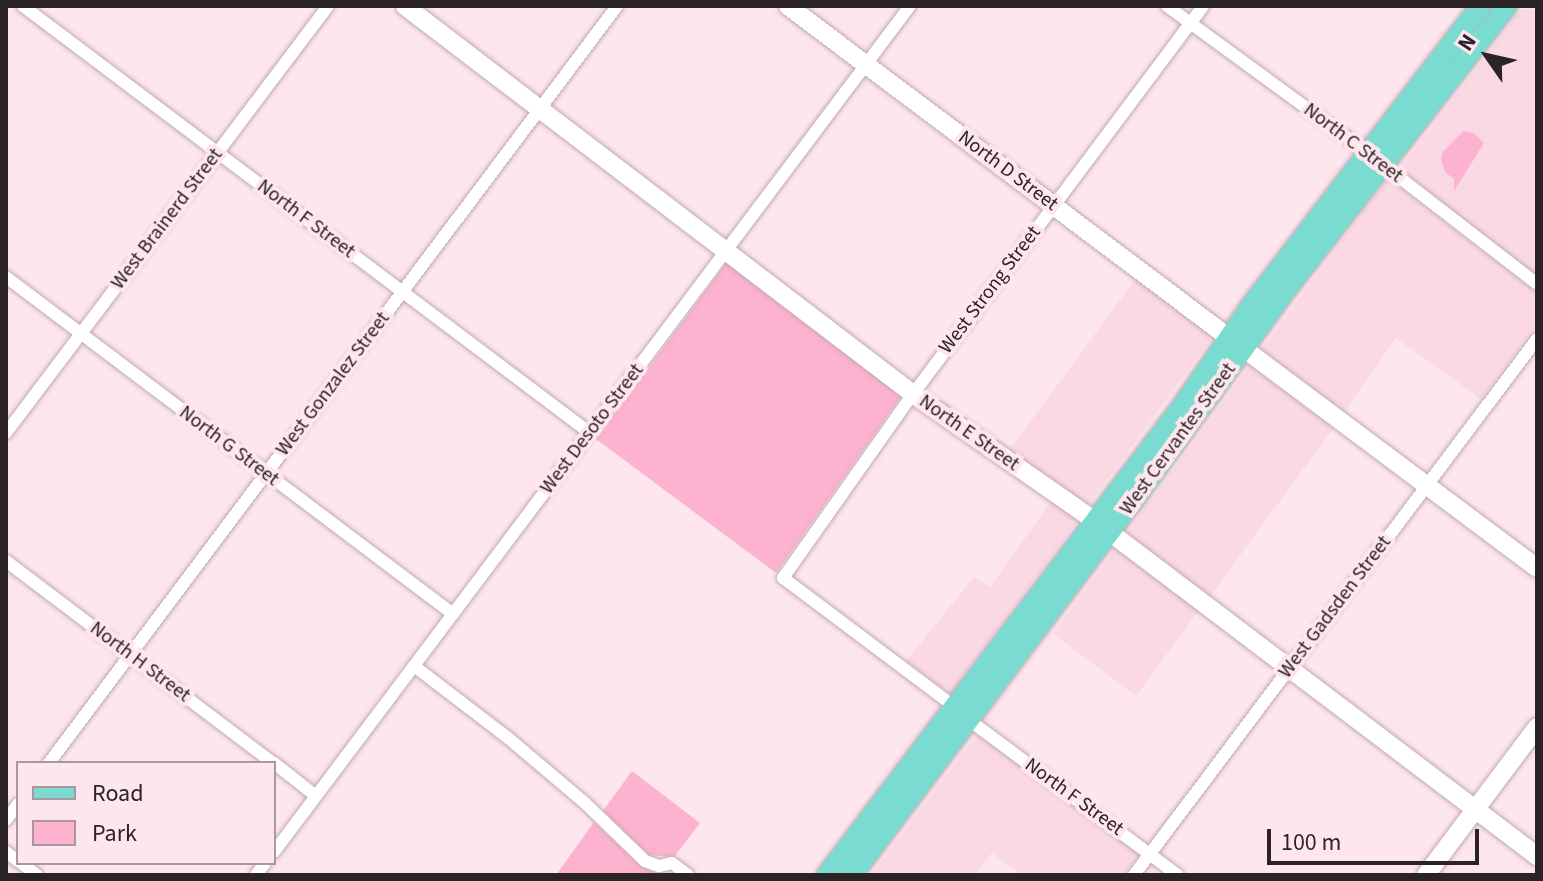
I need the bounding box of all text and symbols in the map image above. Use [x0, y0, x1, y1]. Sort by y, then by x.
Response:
north arrow [1447, 16, 1527, 96]
text: N [1450, 28, 1484, 58]
street label: North C Street [1299, 98, 1407, 188]
street label: North D Street [953, 126, 1063, 216]
street label: West Brainerd Street [106, 144, 228, 294]
street label: North F Street [252, 174, 360, 264]
street label: West Strong Street [934, 221, 1046, 359]
street label: West Gonzalez Street [271, 307, 395, 461]
street label: West Cervantes Street [1115, 358, 1241, 520]
street label: West Desoto Street [535, 359, 649, 499]
street label: North E Street [914, 390, 1024, 476]
street label: North G Street [174, 401, 284, 491]
street label: West Gadsden Street [1274, 531, 1396, 683]
street label: North H Street [85, 616, 195, 708]
street label: North F Street [1020, 753, 1128, 841]
legend [16, 761, 276, 865]
text: Road [92, 776, 144, 811]
scale bar [1271, 813, 1483, 863]
text: Park [92, 816, 137, 851]
text: 100 m [1281, 825, 1341, 860]

